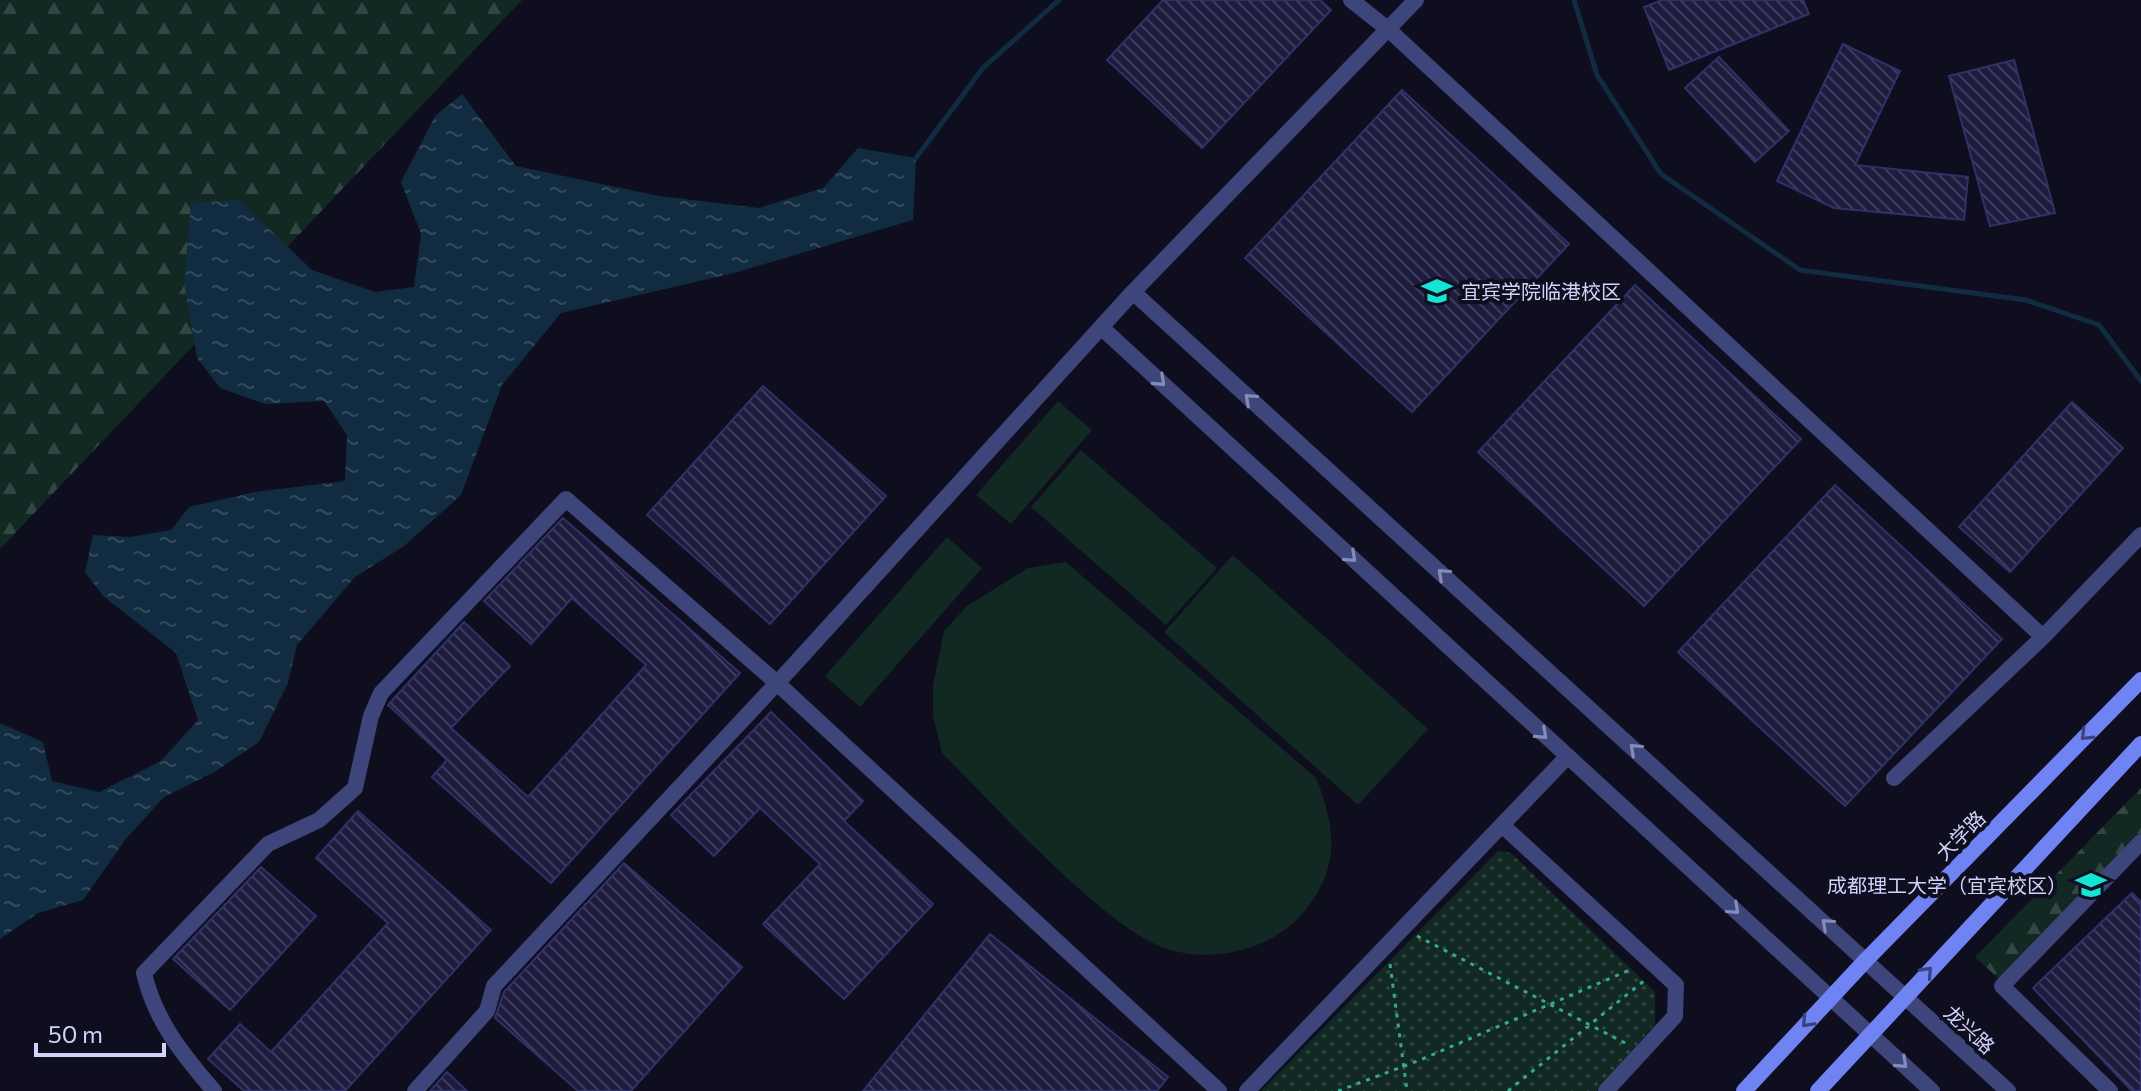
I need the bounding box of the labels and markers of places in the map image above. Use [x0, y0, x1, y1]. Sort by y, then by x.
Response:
school or university icon: 宜宾学院临港校区 [1420, 274, 1454, 308]
place label: 宜宾学院临港校区 [1461, 279, 1621, 303]
school or university icon: 成都理工大学（宜宾校区） [2074, 868, 2108, 902]
place label: 成都理工大学（宜宾校区） [1827, 873, 2067, 897]

